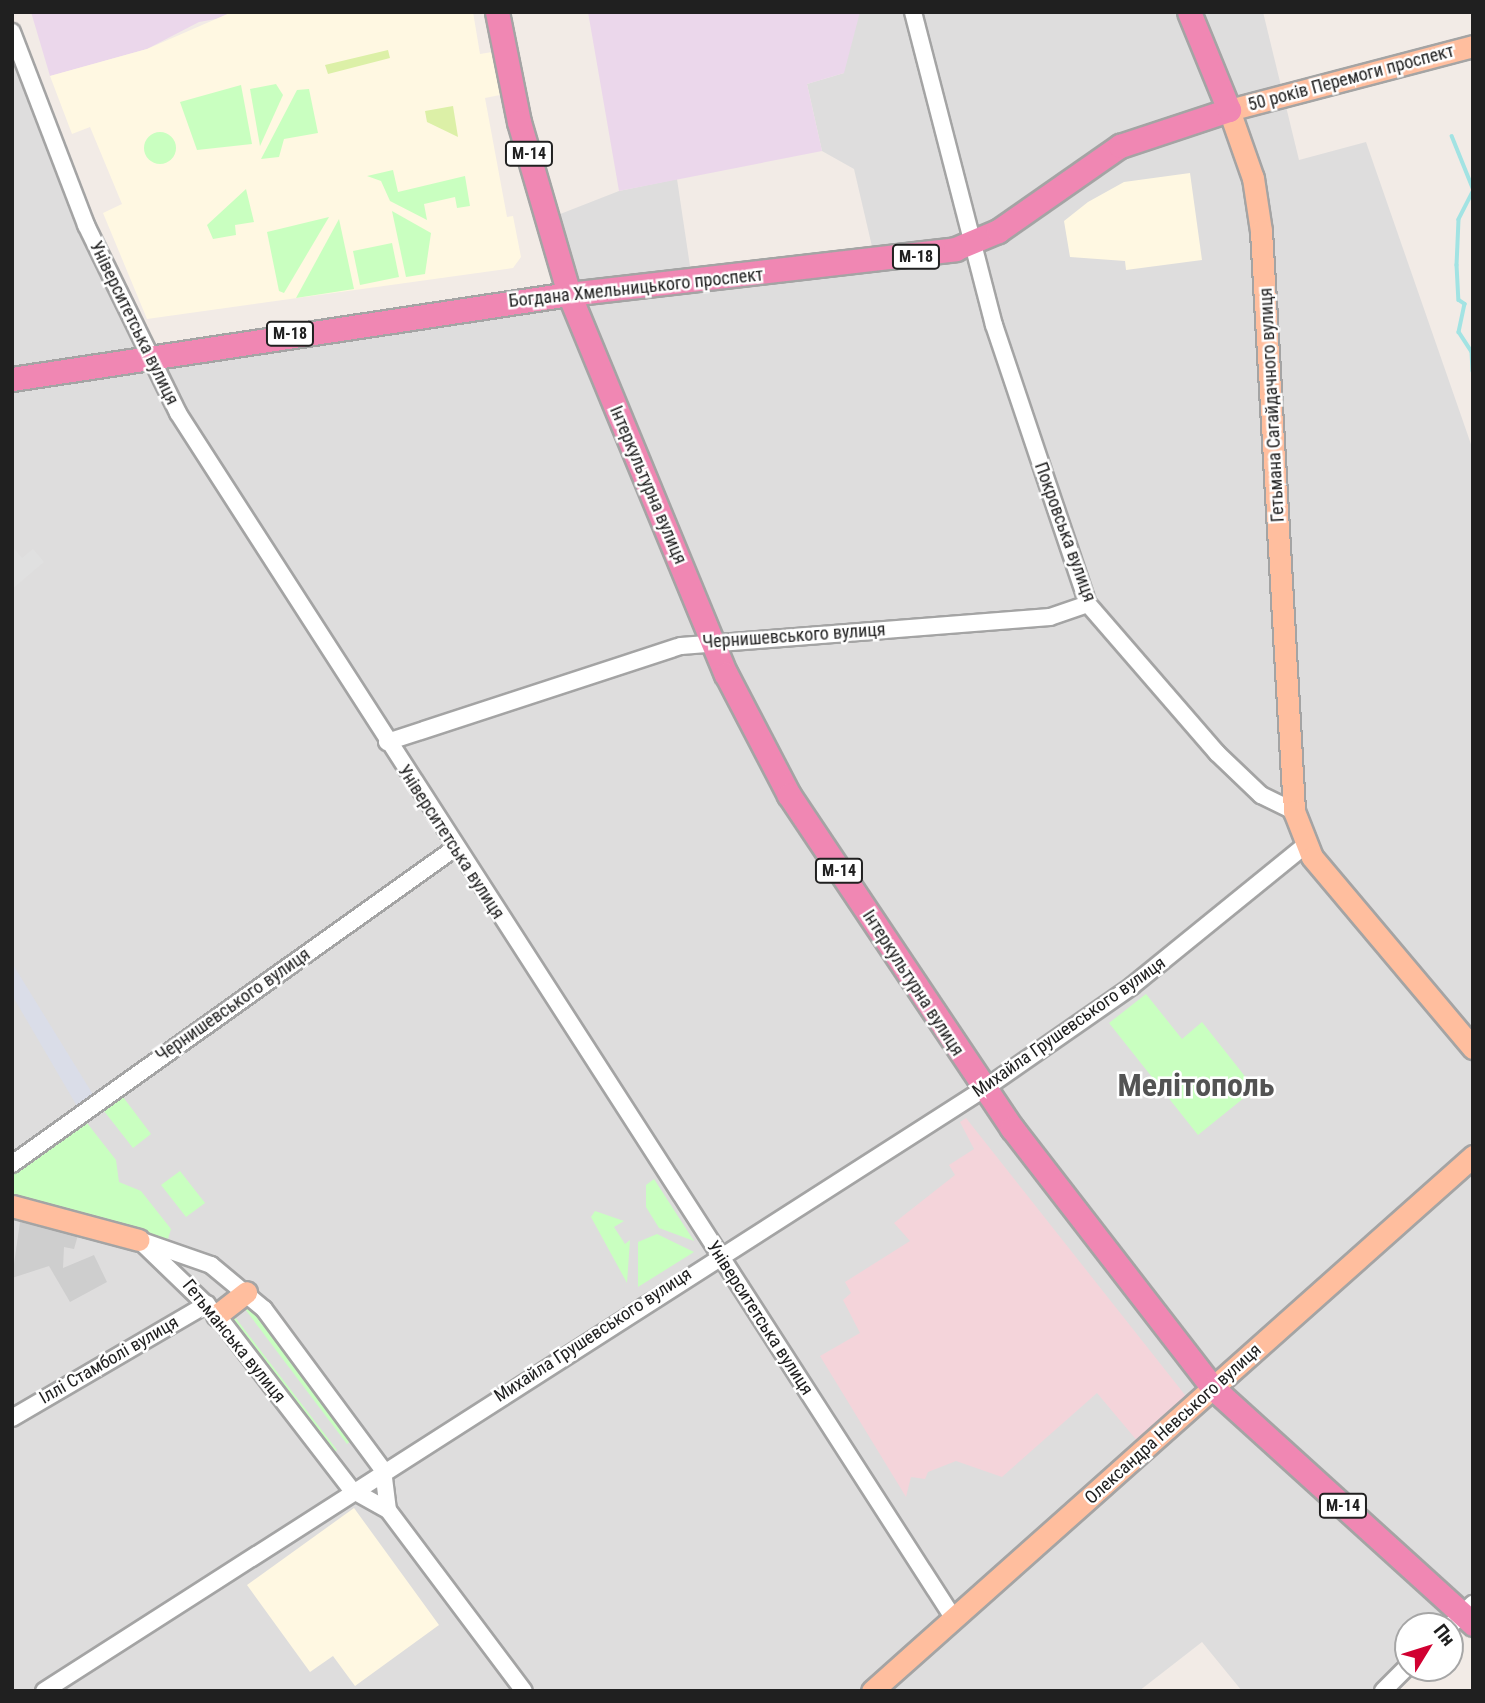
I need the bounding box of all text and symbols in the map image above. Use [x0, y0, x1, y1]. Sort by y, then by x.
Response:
street label: 50 років Перемоги проспект [1245, 40, 1457, 116]
road number: М-14 [504, 142, 554, 166]
street label: Університетська вулиця [85, 238, 183, 408]
road number: М-18 [892, 244, 940, 270]
street label: Богдана Хмельницького проспект [508, 264, 764, 312]
street label: Гетьмана Сагайдачного вулиця [1255, 287, 1289, 523]
road number: М-18 [266, 322, 314, 346]
street label: Інтеркультурна вулиця [605, 403, 691, 567]
street label: Покровська вулиця [1030, 459, 1100, 605]
street label: Чернишевського вулиця [702, 619, 886, 653]
street label: Університетська вулиця [393, 761, 509, 923]
road number: М-14 [814, 858, 864, 884]
street label: Інтеркультурна вулиця [858, 906, 968, 1060]
street label: Чернишевського вулиця [152, 944, 314, 1066]
street label: Михайла Грушевського вулиця [968, 952, 1170, 1102]
district label: Мелітополь [1117, 1066, 1275, 1104]
street label: Університетська вулиця [702, 1237, 818, 1399]
street label: Михайла Грушевського вулиця [490, 1263, 696, 1407]
street label: Гетьманська вулиця [178, 1275, 290, 1407]
street label: Іллі Стамболі вулиця [36, 1311, 182, 1409]
street label: Олександра Невського вулиця [1080, 1339, 1266, 1509]
road number: М-14 [1318, 1494, 1368, 1518]
north arrow [1394, 1612, 1464, 1682]
text: Пн [1429, 1620, 1460, 1650]

